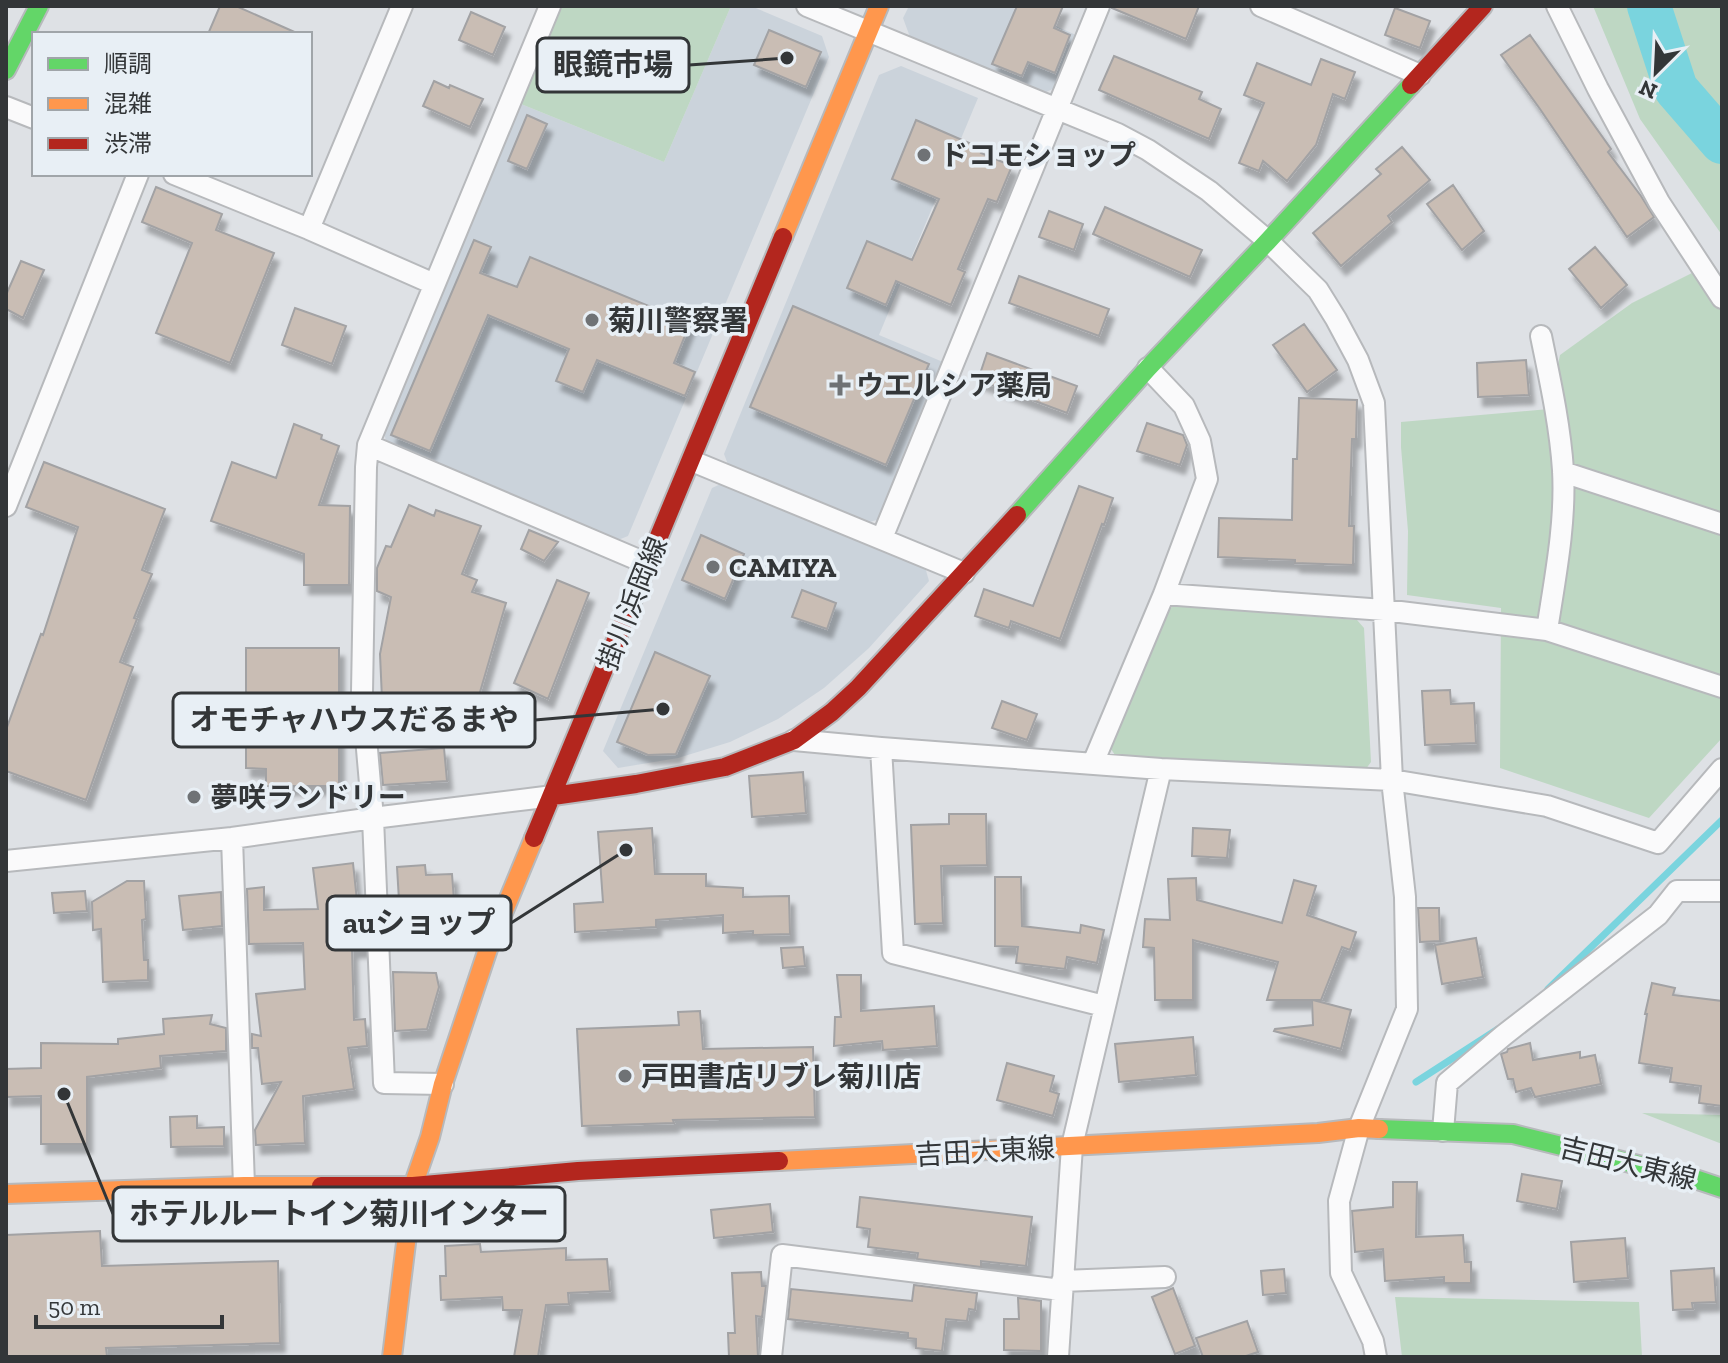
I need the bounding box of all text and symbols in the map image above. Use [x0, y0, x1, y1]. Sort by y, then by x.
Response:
legend [32, 32, 312, 176]
north arrow [1616, 32, 1696, 112]
callout: 眼鏡市場 [537, 38, 689, 92]
text: 眼鏡市場 [553, 47, 673, 83]
text: 順調 [104, 49, 152, 78]
text: N [1635, 74, 1661, 106]
text: 混雑 [104, 89, 152, 118]
text: 渋滞 [104, 129, 152, 158]
place label: ドコモショップ [940, 139, 1136, 172]
marker: ドコモショップ [915, 146, 933, 164]
place label: 菊川警察署 [608, 304, 748, 337]
marker: 菊川警察署 [583, 311, 601, 329]
place label: ウエルシア薬局 [856, 369, 1052, 402]
marker: ウエルシア薬局 [831, 376, 849, 394]
street label: 掛川浜岡線 [591, 532, 674, 674]
place label: CAMIYA [729, 551, 837, 584]
marker: CAMIYA [704, 558, 722, 576]
callout: オモチャハウスだるまや [173, 693, 535, 747]
text: オモチャハウスだるまや [189, 702, 519, 738]
place label: 夢咲ランドリー [210, 781, 406, 814]
marker: 夢咲ランドリー [185, 788, 203, 806]
callout: auショップ [327, 896, 511, 950]
text: auショップ [343, 905, 495, 941]
place label: 戸田書店リブレ菊川店 [641, 1060, 921, 1093]
marker: 戸田書店リブレ菊川店 [616, 1067, 634, 1085]
street label: 吉田大東線 [914, 1131, 1056, 1172]
street label: 吉田大東線 [1556, 1131, 1700, 1196]
callout: ホテルルートイン菊川インター [113, 1187, 565, 1241]
text: ホテルルートイン菊川インター [129, 1196, 549, 1232]
scale bar [36, 1279, 222, 1329]
text: 50 m [48, 1292, 101, 1321]

